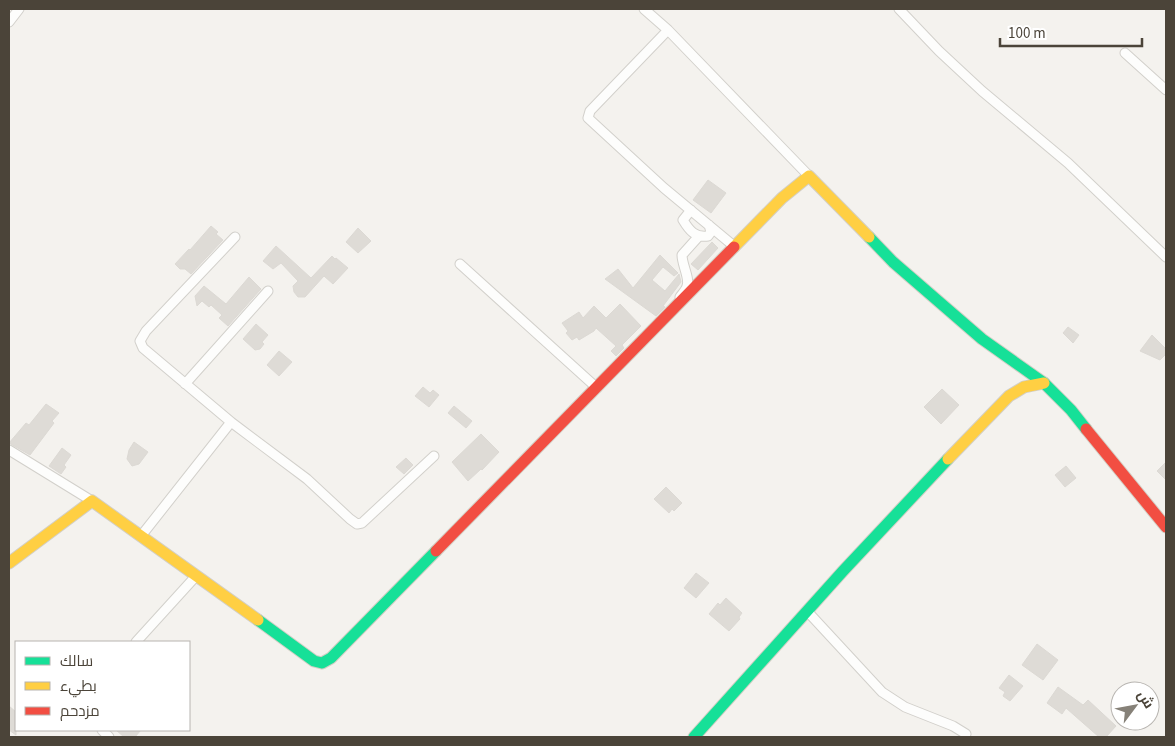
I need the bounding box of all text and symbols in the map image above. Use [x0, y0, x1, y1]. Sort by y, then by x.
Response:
scale bar [1000, 15, 1142, 47]
text: 100 m [1008, 23, 1046, 44]
legend [15, 641, 190, 731]
text: سالك [60, 651, 93, 672]
text: بطيء [60, 676, 97, 698]
north arrow [1110, 681, 1160, 731]
text: ش [1132, 687, 1158, 713]
text: مزدحم [60, 701, 100, 722]

